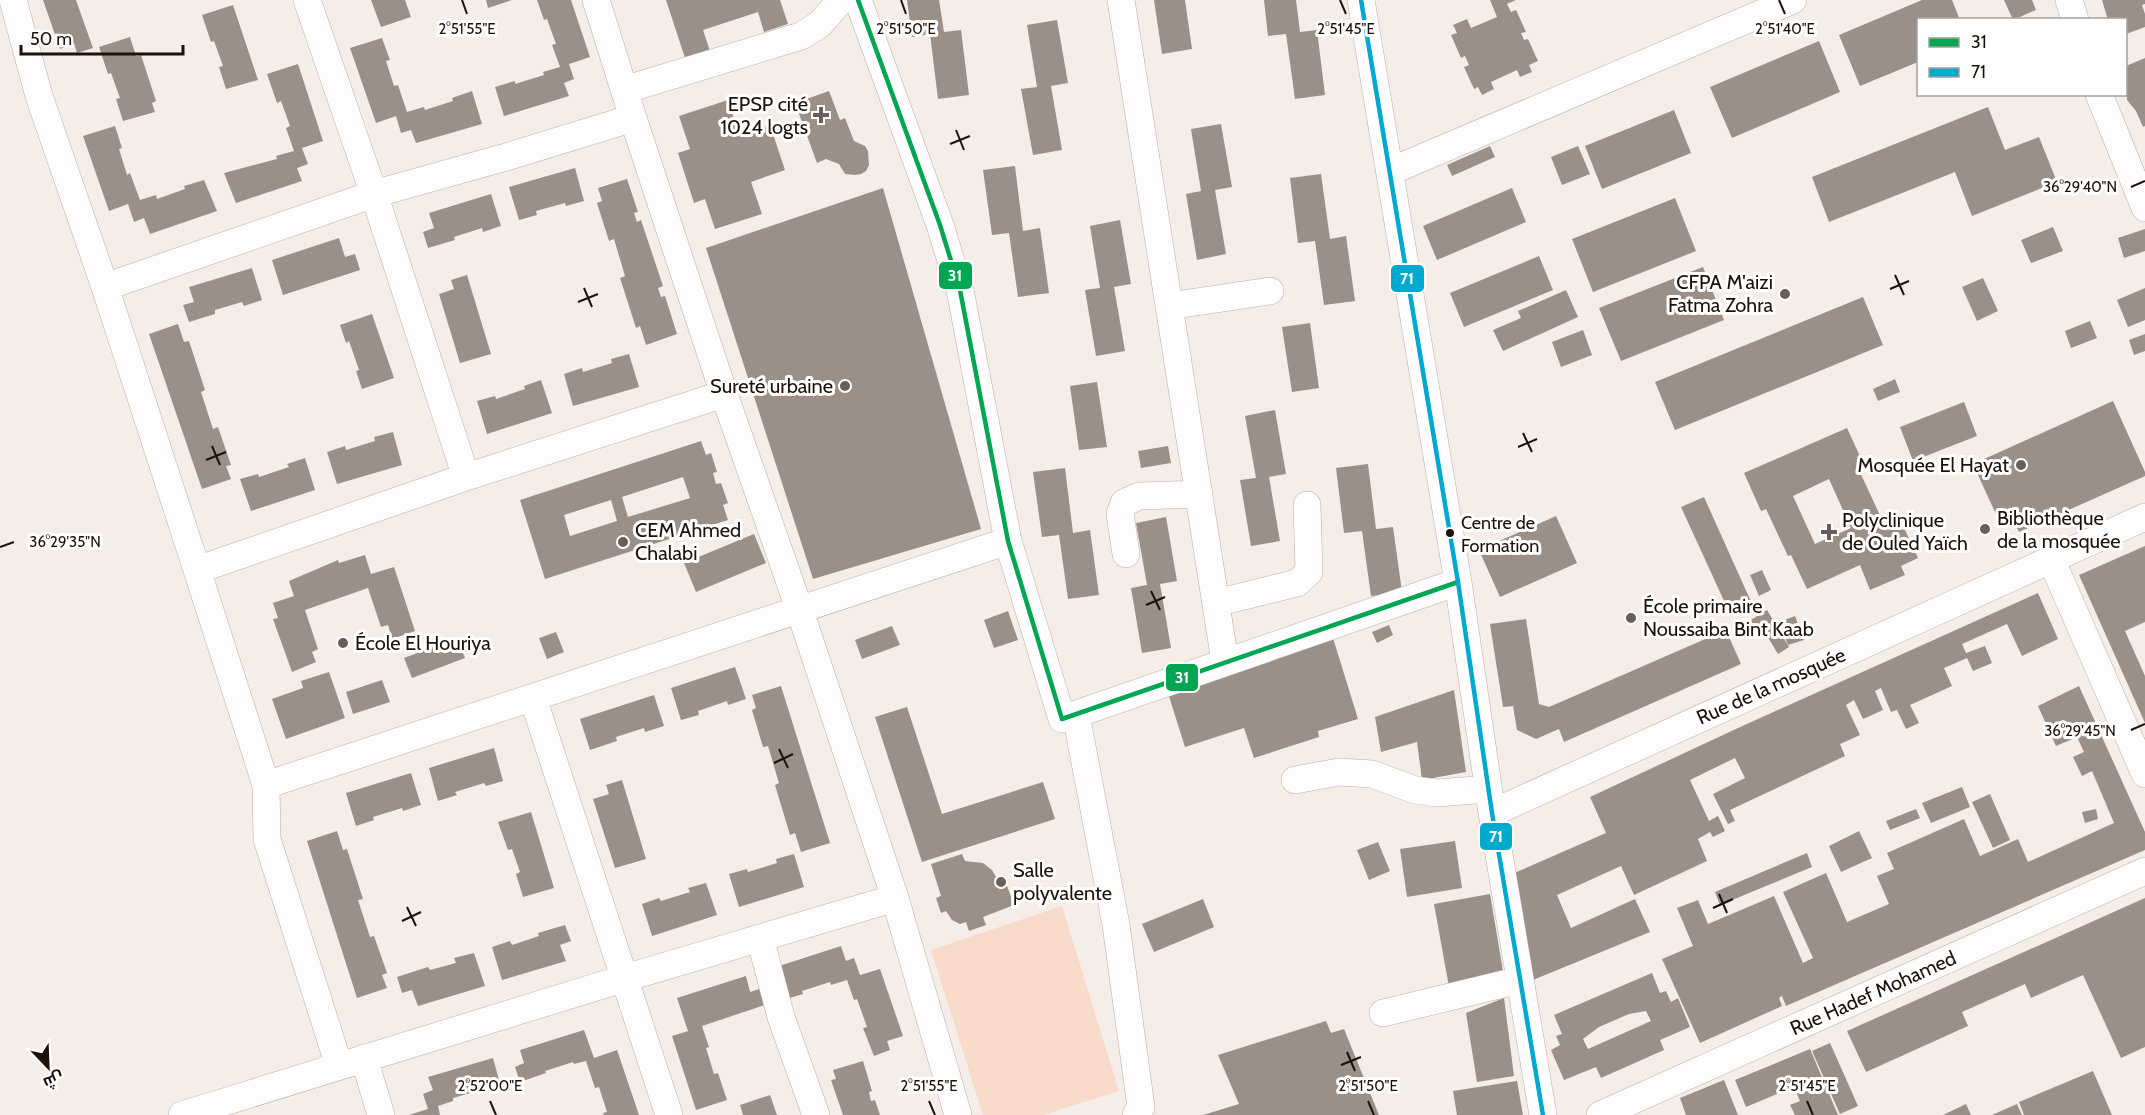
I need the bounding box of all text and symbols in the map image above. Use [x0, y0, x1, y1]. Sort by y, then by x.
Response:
scale bar [21, 18, 183, 56]
legend [1917, 18, 2127, 96]
text: 2°51'55"E [438, 20, 496, 38]
text: 2°51'50"E [876, 20, 936, 38]
text: 2°51'45"E [1317, 20, 1375, 38]
text: 2°51'40"E [1755, 20, 1815, 38]
text: 50 m [30, 28, 72, 50]
text: 31 [1971, 31, 1987, 53]
text: 71 [1971, 61, 1986, 83]
place label: EPSP cité 1024 logts [720, 92, 808, 139]
marker: EPSP cité 1024 logts [812, 106, 830, 124]
text: 36°29'40"N [2043, 178, 2117, 196]
line badge: 31 [938, 261, 973, 290]
line badge: 71 [1390, 264, 1425, 293]
text: 31 [948, 266, 962, 285]
text: 71 [1400, 269, 1414, 288]
place label: CFPA M'aizi Fatma Zohra [1668, 270, 1773, 317]
marker: CFPA M'aizi Fatma Zohra [1778, 287, 1792, 301]
place label: Sureté urbaine [710, 374, 833, 398]
marker: Sureté urbaine [838, 379, 852, 393]
place label: Mosquée El Hayat [1858, 453, 2009, 477]
marker: Mosquée El Hayat [2014, 458, 2028, 472]
place label: Bibliothèque de la mosquée [1997, 506, 2121, 553]
place label: Polyclinique de Ouled Yaïch [1842, 508, 1968, 555]
place label: Centre de Formation [1461, 512, 1539, 557]
place label: CEM Ahmed Chalabi [635, 518, 741, 565]
marker: Bibliothèque de la mosquée [1978, 522, 1992, 536]
marker: Polyclinique de Ouled Yaïch [1820, 523, 1838, 541]
marker: Centre de Formation [1444, 527, 1456, 539]
text: 36°29'35"N [29, 533, 101, 551]
marker: CEM Ahmed Chalabi [616, 535, 630, 549]
place label: École primaire Noussaiba Bint Kaab [1643, 594, 1814, 641]
marker: École primaire Noussaiba Bint Kaab [1624, 611, 1638, 625]
place label: École El Houriya [355, 631, 491, 655]
marker: École El Houriya [336, 636, 350, 650]
street label: Rue de la mosquée [1693, 642, 1849, 730]
line badge: 31 [1165, 663, 1199, 692]
text: 31 [1175, 668, 1189, 687]
text: 36°29'45"N [2044, 722, 2116, 740]
line badge: 71 [1479, 822, 1513, 851]
text: 71 [1489, 827, 1503, 846]
place label: Salle polyvalente [1013, 858, 1112, 905]
marker: Salle polyvalente [994, 875, 1008, 889]
street label: Rue Hadef Mohamed [1786, 946, 1960, 1040]
north arrow [18, 1037, 78, 1097]
text: ش [41, 1068, 67, 1093]
text: 2°52'00"E [458, 1077, 522, 1095]
text: 2°51'55"E [900, 1077, 958, 1095]
text: 2°51'50"E [1338, 1077, 1398, 1095]
text: 2°51'45"E [1778, 1077, 1836, 1095]

